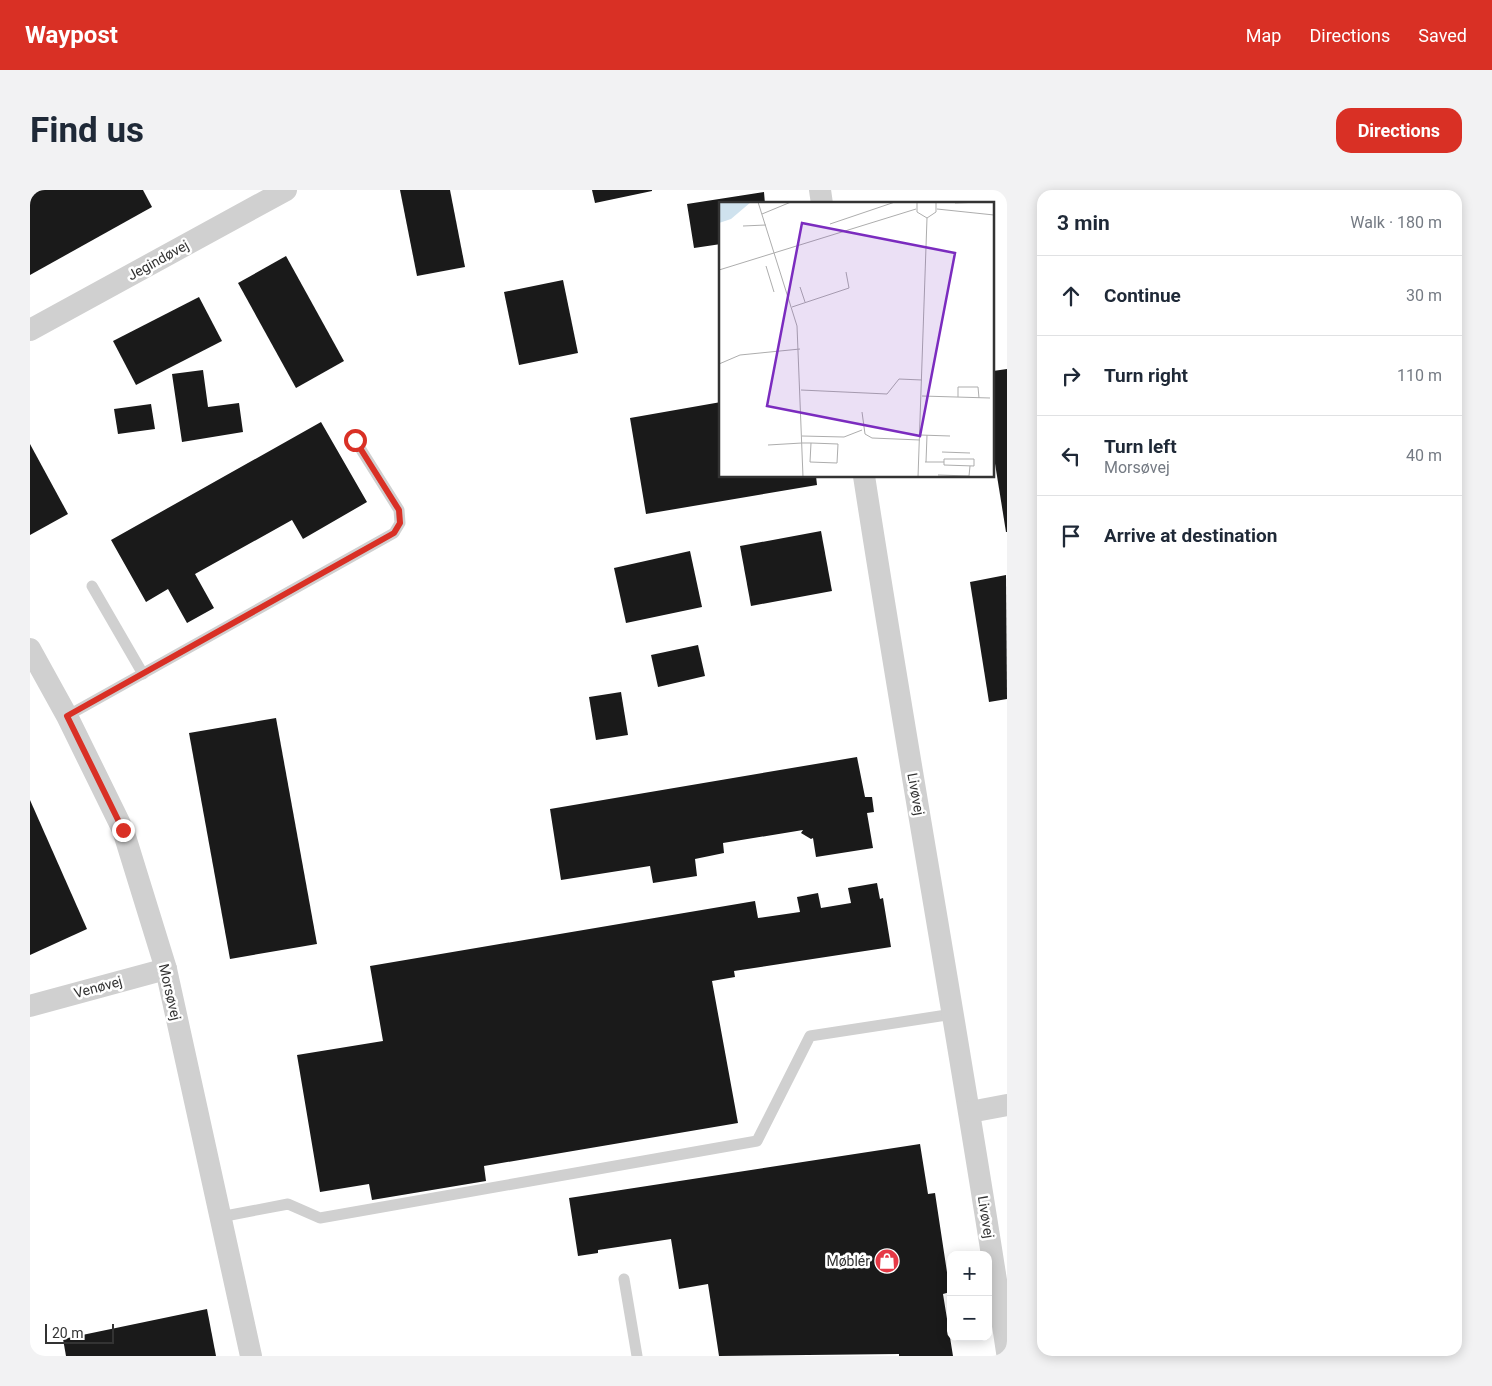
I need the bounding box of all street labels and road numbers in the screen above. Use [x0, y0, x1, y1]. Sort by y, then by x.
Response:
street label: Jegindøvej [125, 237, 191, 283]
street label: Livøvej [904, 771, 928, 817]
street label: Morsøvej [156, 962, 184, 1022]
street label: Venøvej [72, 973, 124, 1001]
street label: Livøvej [975, 1194, 997, 1240]

